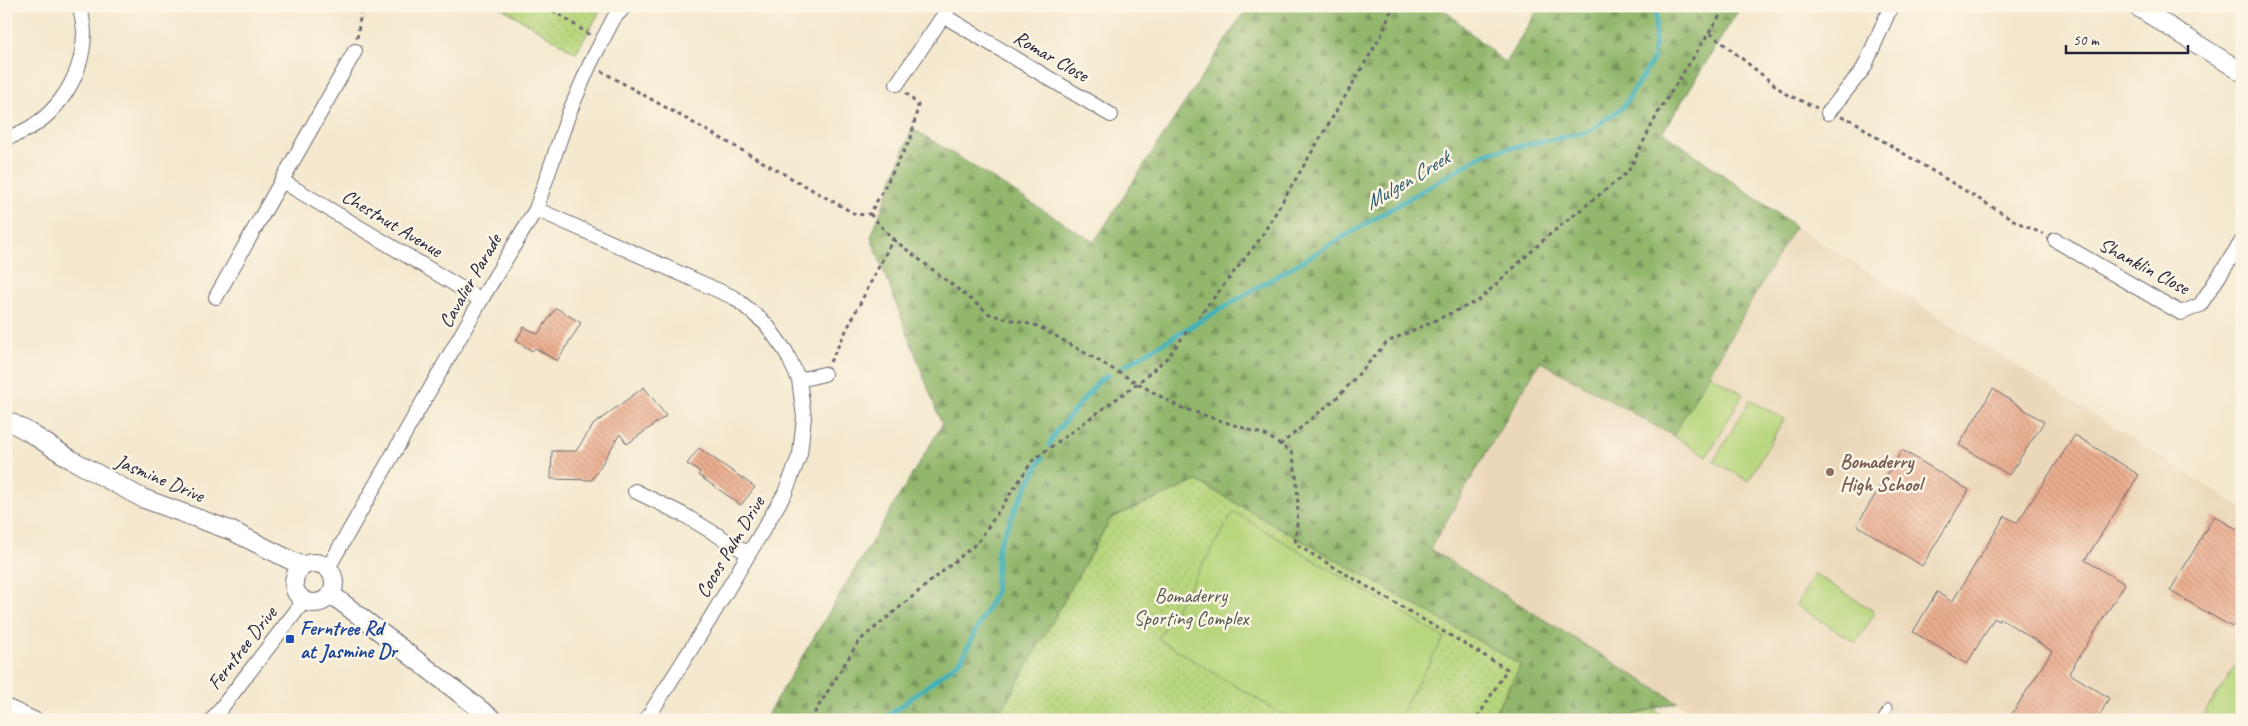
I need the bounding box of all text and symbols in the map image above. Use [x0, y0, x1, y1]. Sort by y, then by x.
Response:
scale bar [2066, 22, 2188, 54]
street label: Romar Close [1009, 25, 1094, 88]
text: 50 m [2073, 31, 2100, 50]
water label: Mulgen Creek [1360, 143, 1457, 215]
street label: Chestnut Avenue [337, 183, 448, 263]
street label: Cavalier Parade [433, 228, 508, 332]
street label: Shanklin Close [2095, 232, 2195, 301]
street label: Jasmine Drive [111, 448, 209, 508]
place label: Bomaderry High School [1840, 449, 1925, 497]
marker: Bomaderry High School [1824, 466, 1836, 478]
street label: Cocos Palm Drive [690, 490, 771, 602]
park label: Bomaderry Sporting Complex [1134, 583, 1251, 631]
street label: Ferntree Drive [202, 600, 283, 695]
place label: Ferntree Rd at Jasmine Dr [300, 616, 400, 664]
marker: Ferntree Rd at Jasmine Dr [284, 633, 296, 645]

